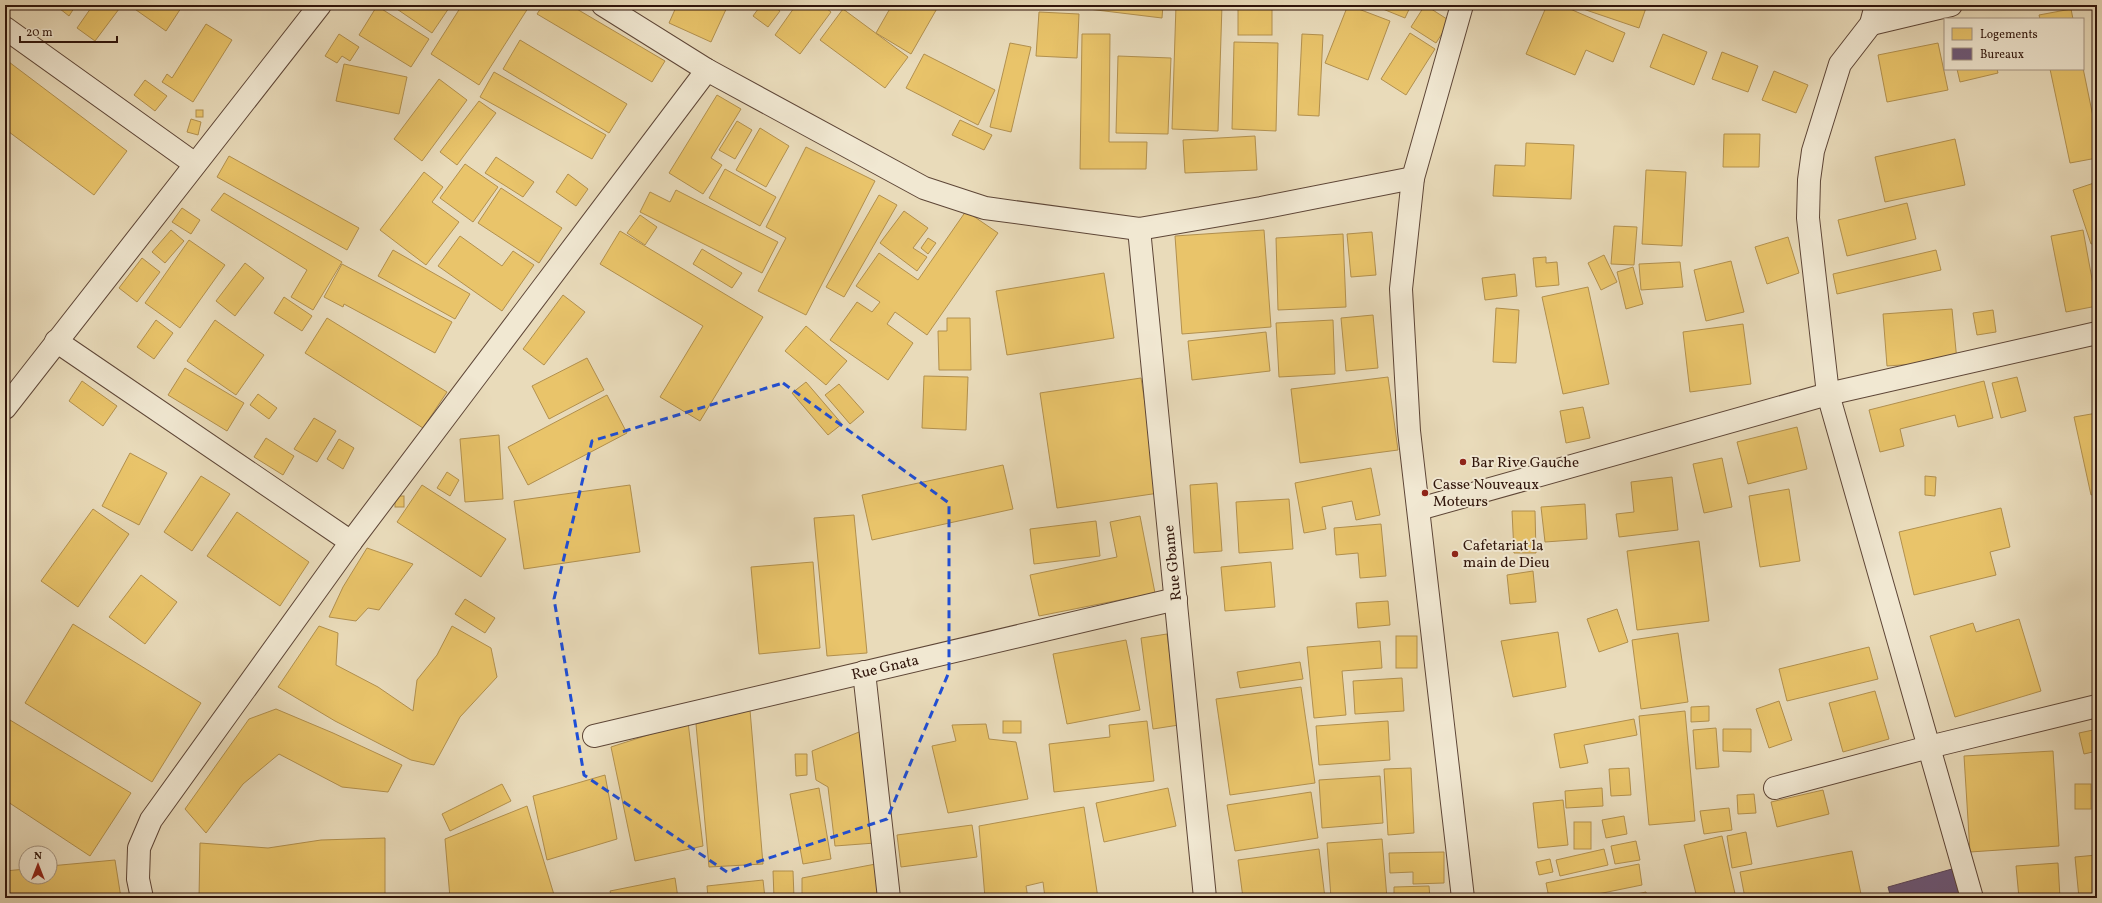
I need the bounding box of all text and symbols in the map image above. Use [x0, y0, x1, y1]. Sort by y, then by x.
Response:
scale bar [20, 18, 117, 44]
legend [1944, 18, 2084, 70]
text: 20 m [26, 25, 53, 41]
text: Logements [1980, 27, 2038, 43]
text: Bureaux [1980, 47, 2024, 63]
place label: Bar Rive Gauche [1471, 453, 1579, 474]
marker: Bar Rive Gauche [1458, 457, 1468, 467]
place label: Casse Nouveaux Moteurs [1433, 475, 1539, 513]
marker: Casse Nouveaux Moteurs [1420, 488, 1430, 498]
street label: Rue Gbame [1159, 524, 1188, 602]
place label: Cafetariat la main de Dieu [1463, 536, 1550, 574]
marker: Cafetariat la main de Dieu [1450, 549, 1460, 559]
street label: Rue Gnata [849, 650, 921, 686]
north arrow [18, 845, 58, 885]
text: N [34, 849, 42, 864]

